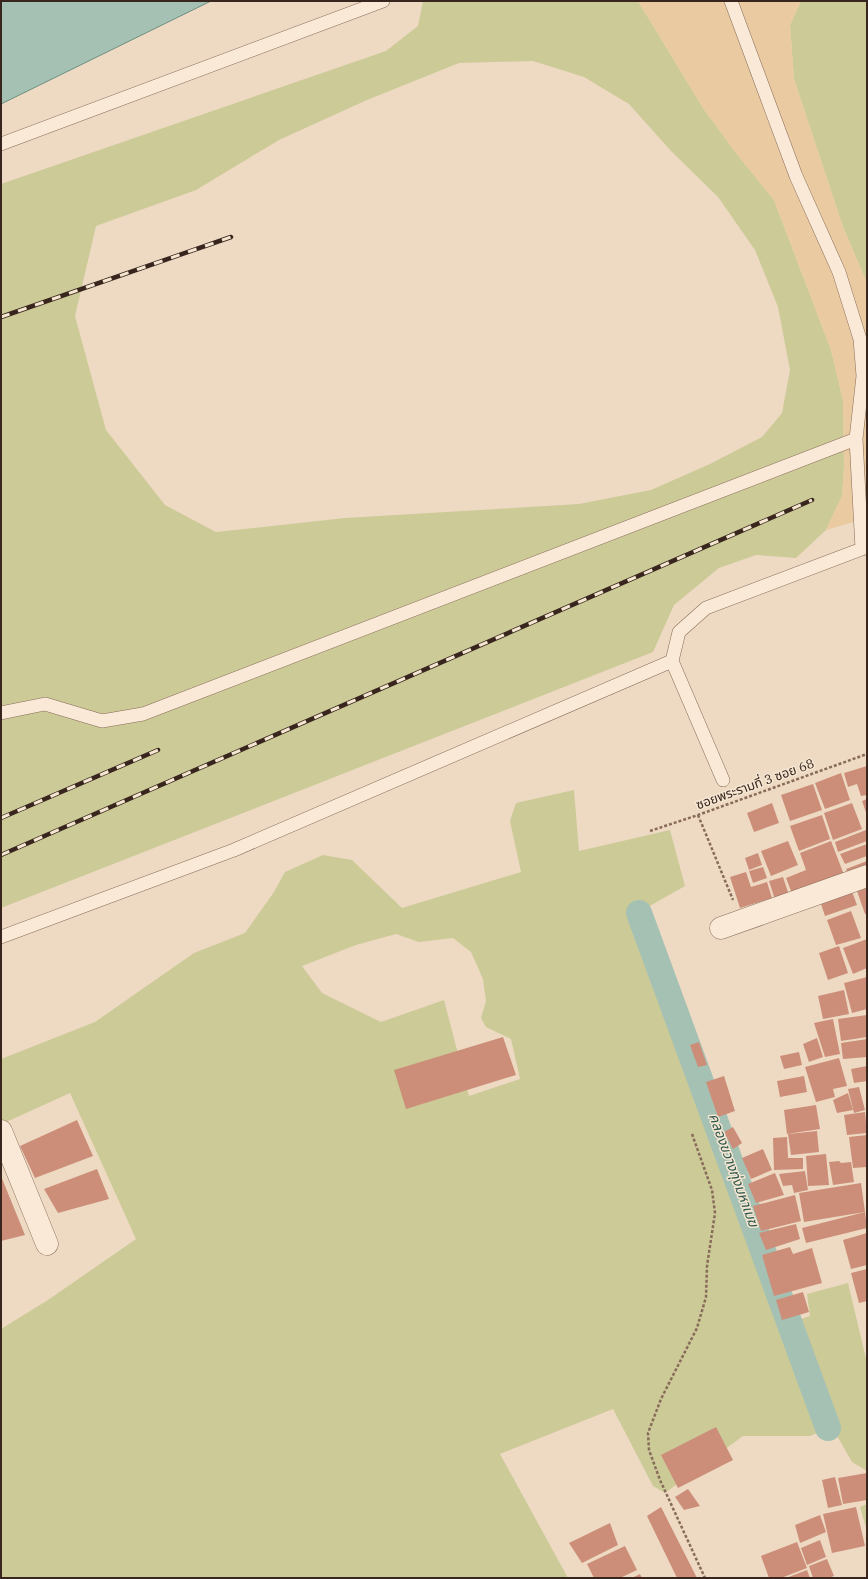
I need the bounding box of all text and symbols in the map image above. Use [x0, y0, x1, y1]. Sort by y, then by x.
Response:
street label: ซอยพระรามที่ 3 ซอย 68 [693, 754, 817, 813]
water label: คลองขวางทุ่งมหาเมฆ [705, 1111, 763, 1231]

